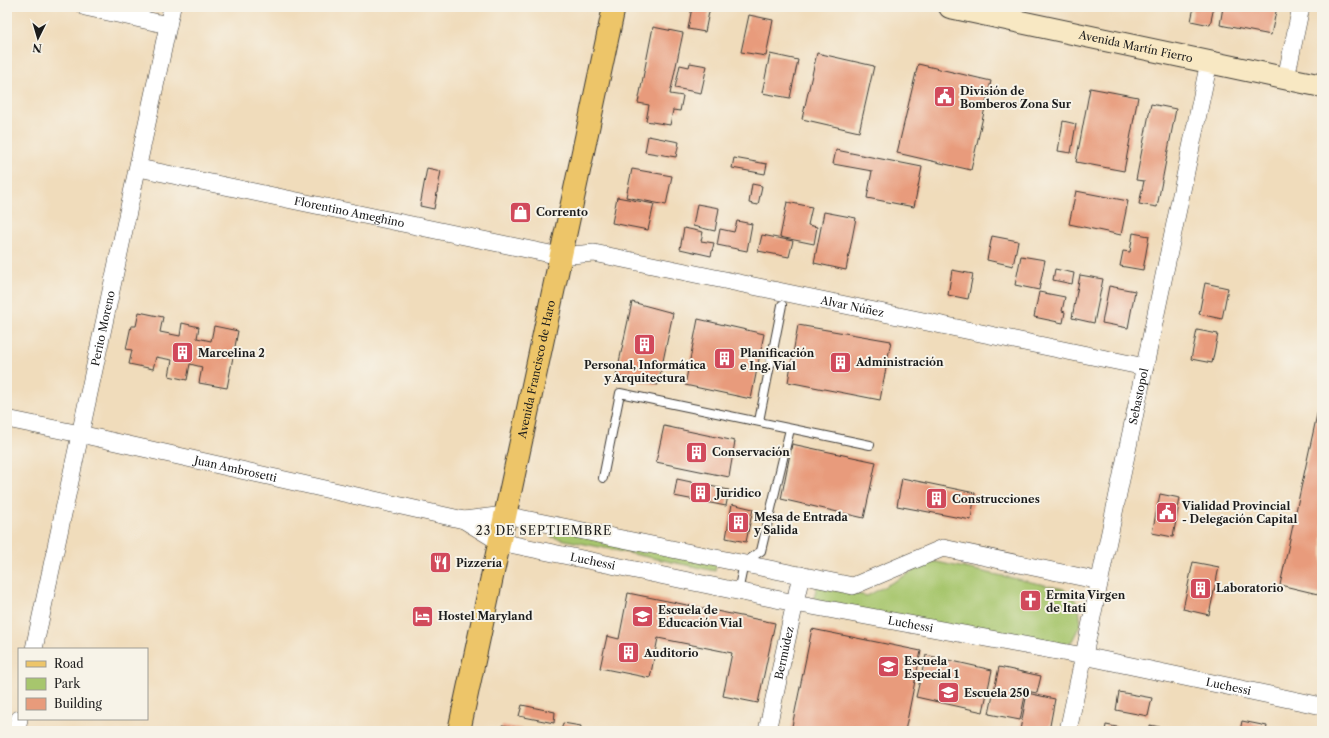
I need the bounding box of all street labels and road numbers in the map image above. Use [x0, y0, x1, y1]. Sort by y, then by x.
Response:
street label: Avenida Martín Fierro [1077, 27, 1194, 65]
street label: Florentino Ameghino [293, 194, 406, 230]
street label: Perito Moreno [88, 289, 118, 367]
street label: Alvar Núñez [818, 293, 885, 320]
street label: Avenida Francisco de Haro [515, 299, 558, 441]
street label: Sebastopol [1126, 366, 1151, 426]
street label: Juan Ambrosetti [191, 452, 279, 485]
street label: Luchessi [569, 550, 617, 573]
street label: Luchessi [887, 613, 935, 635]
street label: Bermúdez [771, 625, 797, 681]
street label: Luchessi [1205, 675, 1253, 698]

